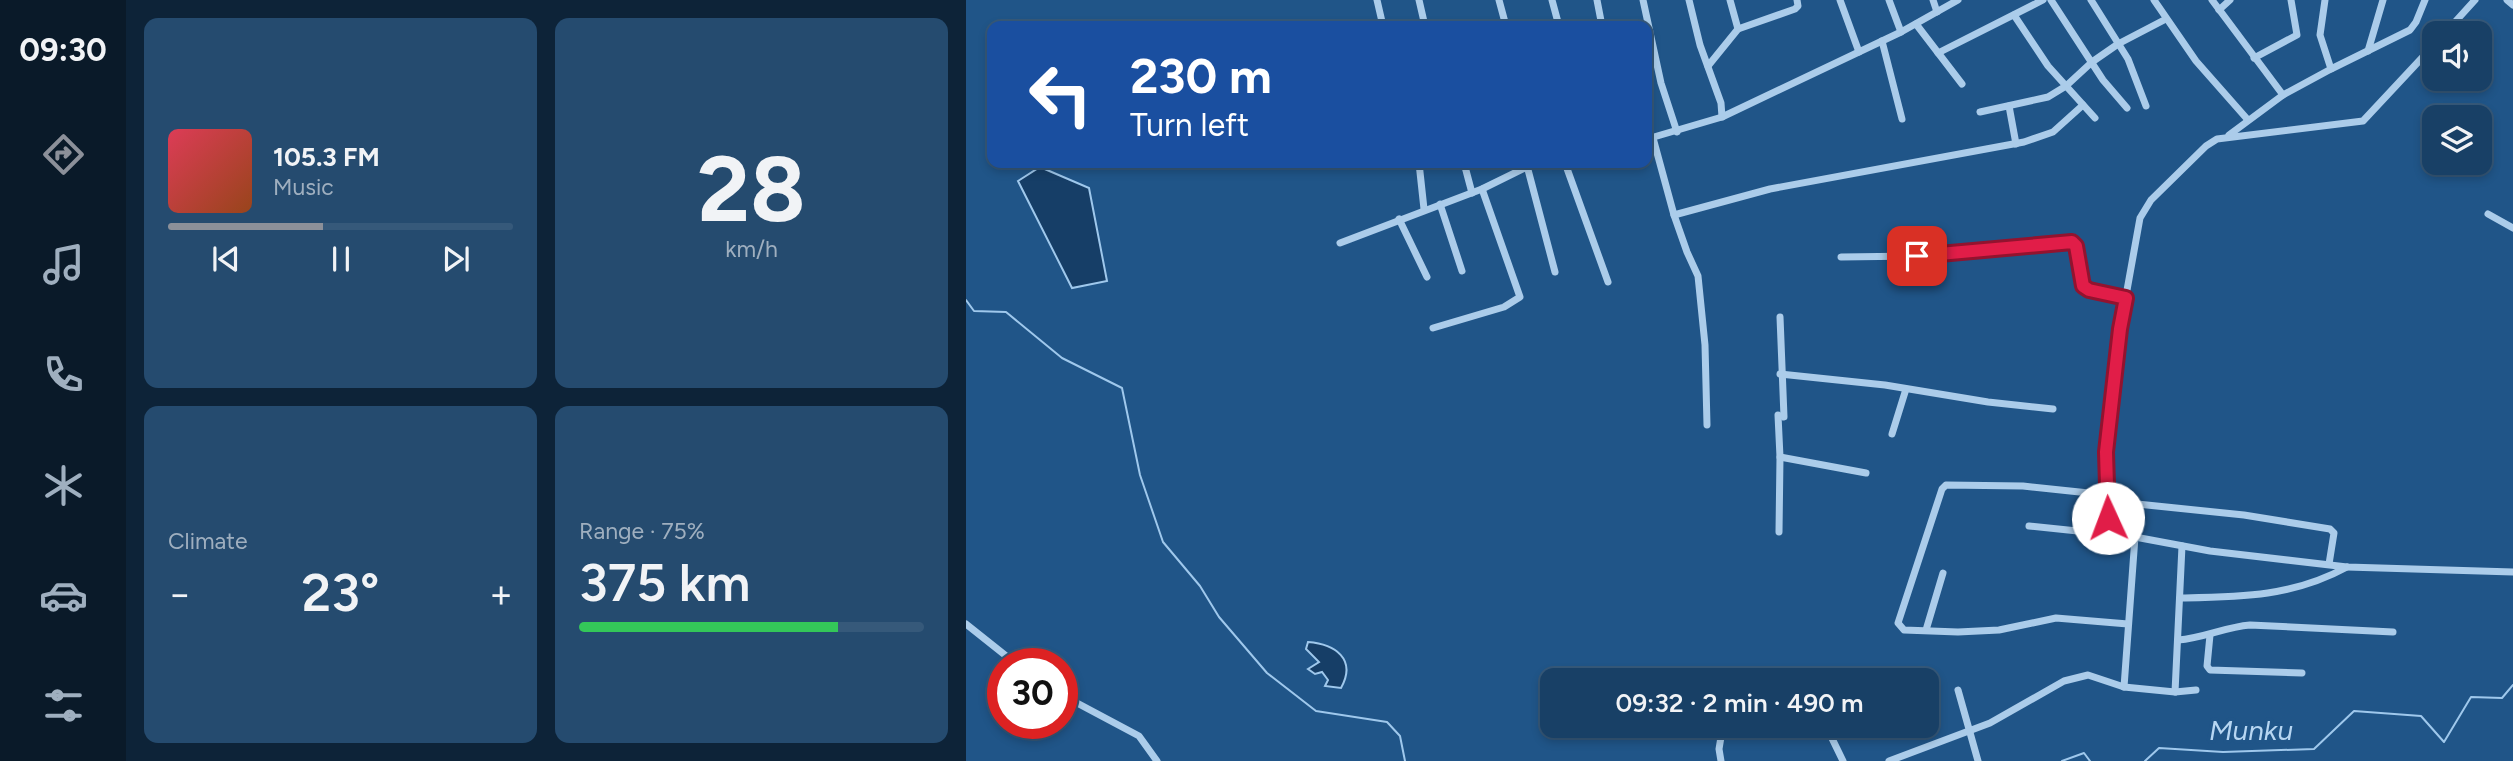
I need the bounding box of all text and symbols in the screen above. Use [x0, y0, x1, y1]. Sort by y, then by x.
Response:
map controls [2422, 21, 2492, 175]
button: sound [2422, 21, 2492, 91]
text: 09:30 [19, 31, 107, 69]
text: 230 m [1130, 46, 1272, 105]
icon: left [1015, 49, 1106, 140]
button: layers [2422, 105, 2492, 175]
text: Turn left [1130, 106, 1249, 144]
icon: directions [39, 130, 88, 179]
text: 28 [697, 135, 806, 244]
text: 105.3 FM [273, 141, 380, 173]
text: Music [273, 173, 334, 201]
pin [1887, 226, 1947, 286]
text: km/h [725, 235, 778, 263]
icon: arrive [1898, 237, 1936, 275]
icon: music [39, 240, 88, 289]
icon: previous [207, 240, 245, 278]
icon: pause [322, 240, 360, 278]
icon: next [437, 240, 475, 278]
icon: phone [39, 350, 88, 399]
icon: climate [39, 461, 88, 510]
position arrow [2071, 481, 2145, 555]
text: Range · 75% [579, 517, 705, 545]
text: Climate [168, 527, 247, 555]
text: 375 km [579, 552, 751, 614]
text: 23° [302, 562, 379, 624]
icon: car [39, 571, 88, 620]
text: − [168, 571, 192, 617]
text: + [489, 571, 513, 617]
speed limit sign: 30 [987, 648, 1078, 739]
icon: filters [39, 681, 88, 730]
text: 09:32 · 2 min · 490 m [1615, 687, 1864, 719]
water label: Munku [2209, 713, 2293, 747]

